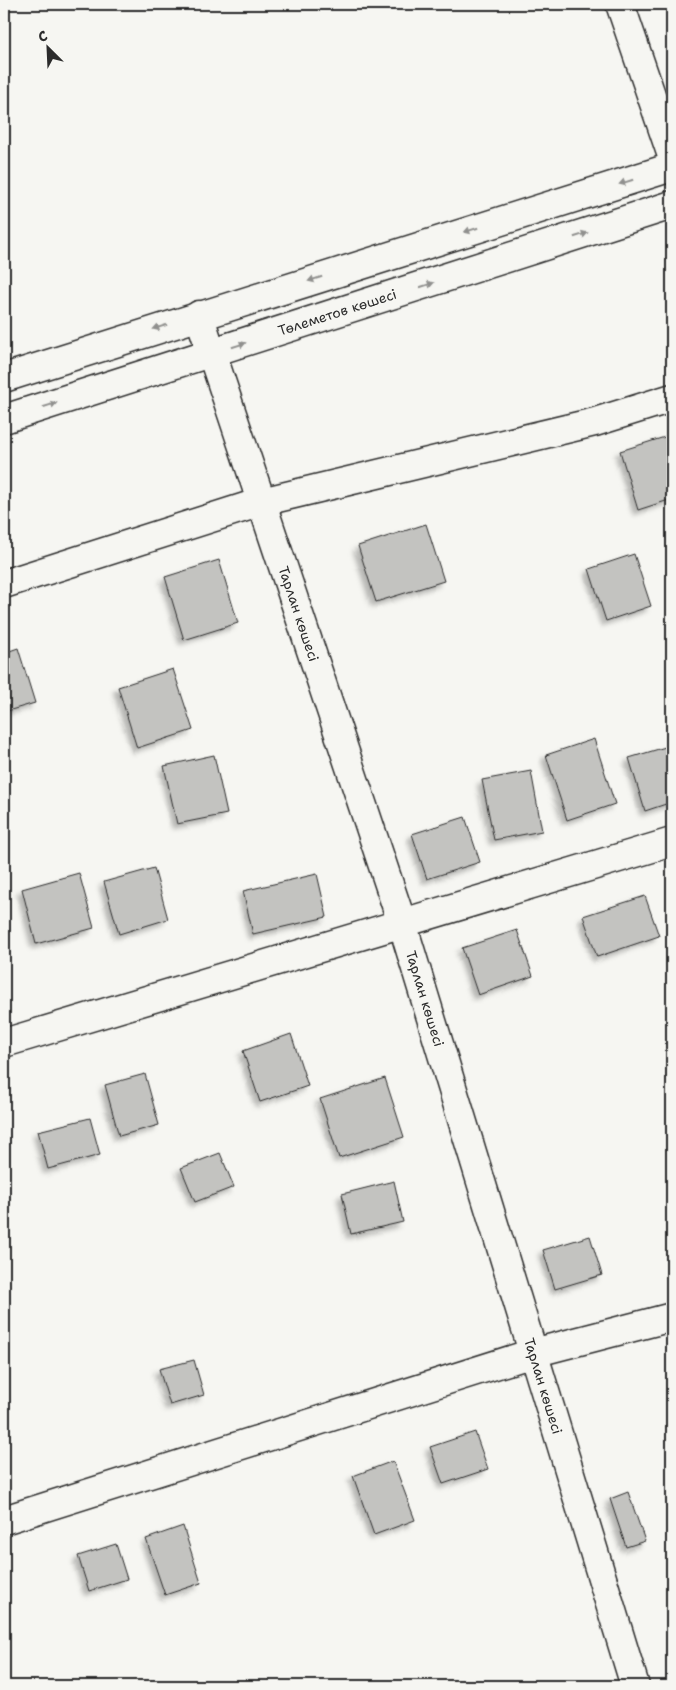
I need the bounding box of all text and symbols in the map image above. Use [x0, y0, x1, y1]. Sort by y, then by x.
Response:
north arrow [22, 22, 72, 72]
text: С [35, 26, 50, 46]
one-way arrow [618, 178, 633, 186]
one-way arrow [463, 227, 478, 235]
one-way arrow [574, 231, 589, 238]
one-way arrow [308, 275, 323, 283]
one-way arrow [419, 280, 434, 288]
street label: Төлеметов көшесі [276, 285, 399, 340]
one-way arrow [153, 324, 168, 332]
one-way arrow [231, 341, 246, 349]
one-way arrow [43, 400, 58, 408]
street label: Тарлан көшесі [274, 564, 323, 664]
street label: Тарлан көшесі [402, 948, 448, 1049]
street label: Тарлан көшесі [520, 1336, 567, 1436]

